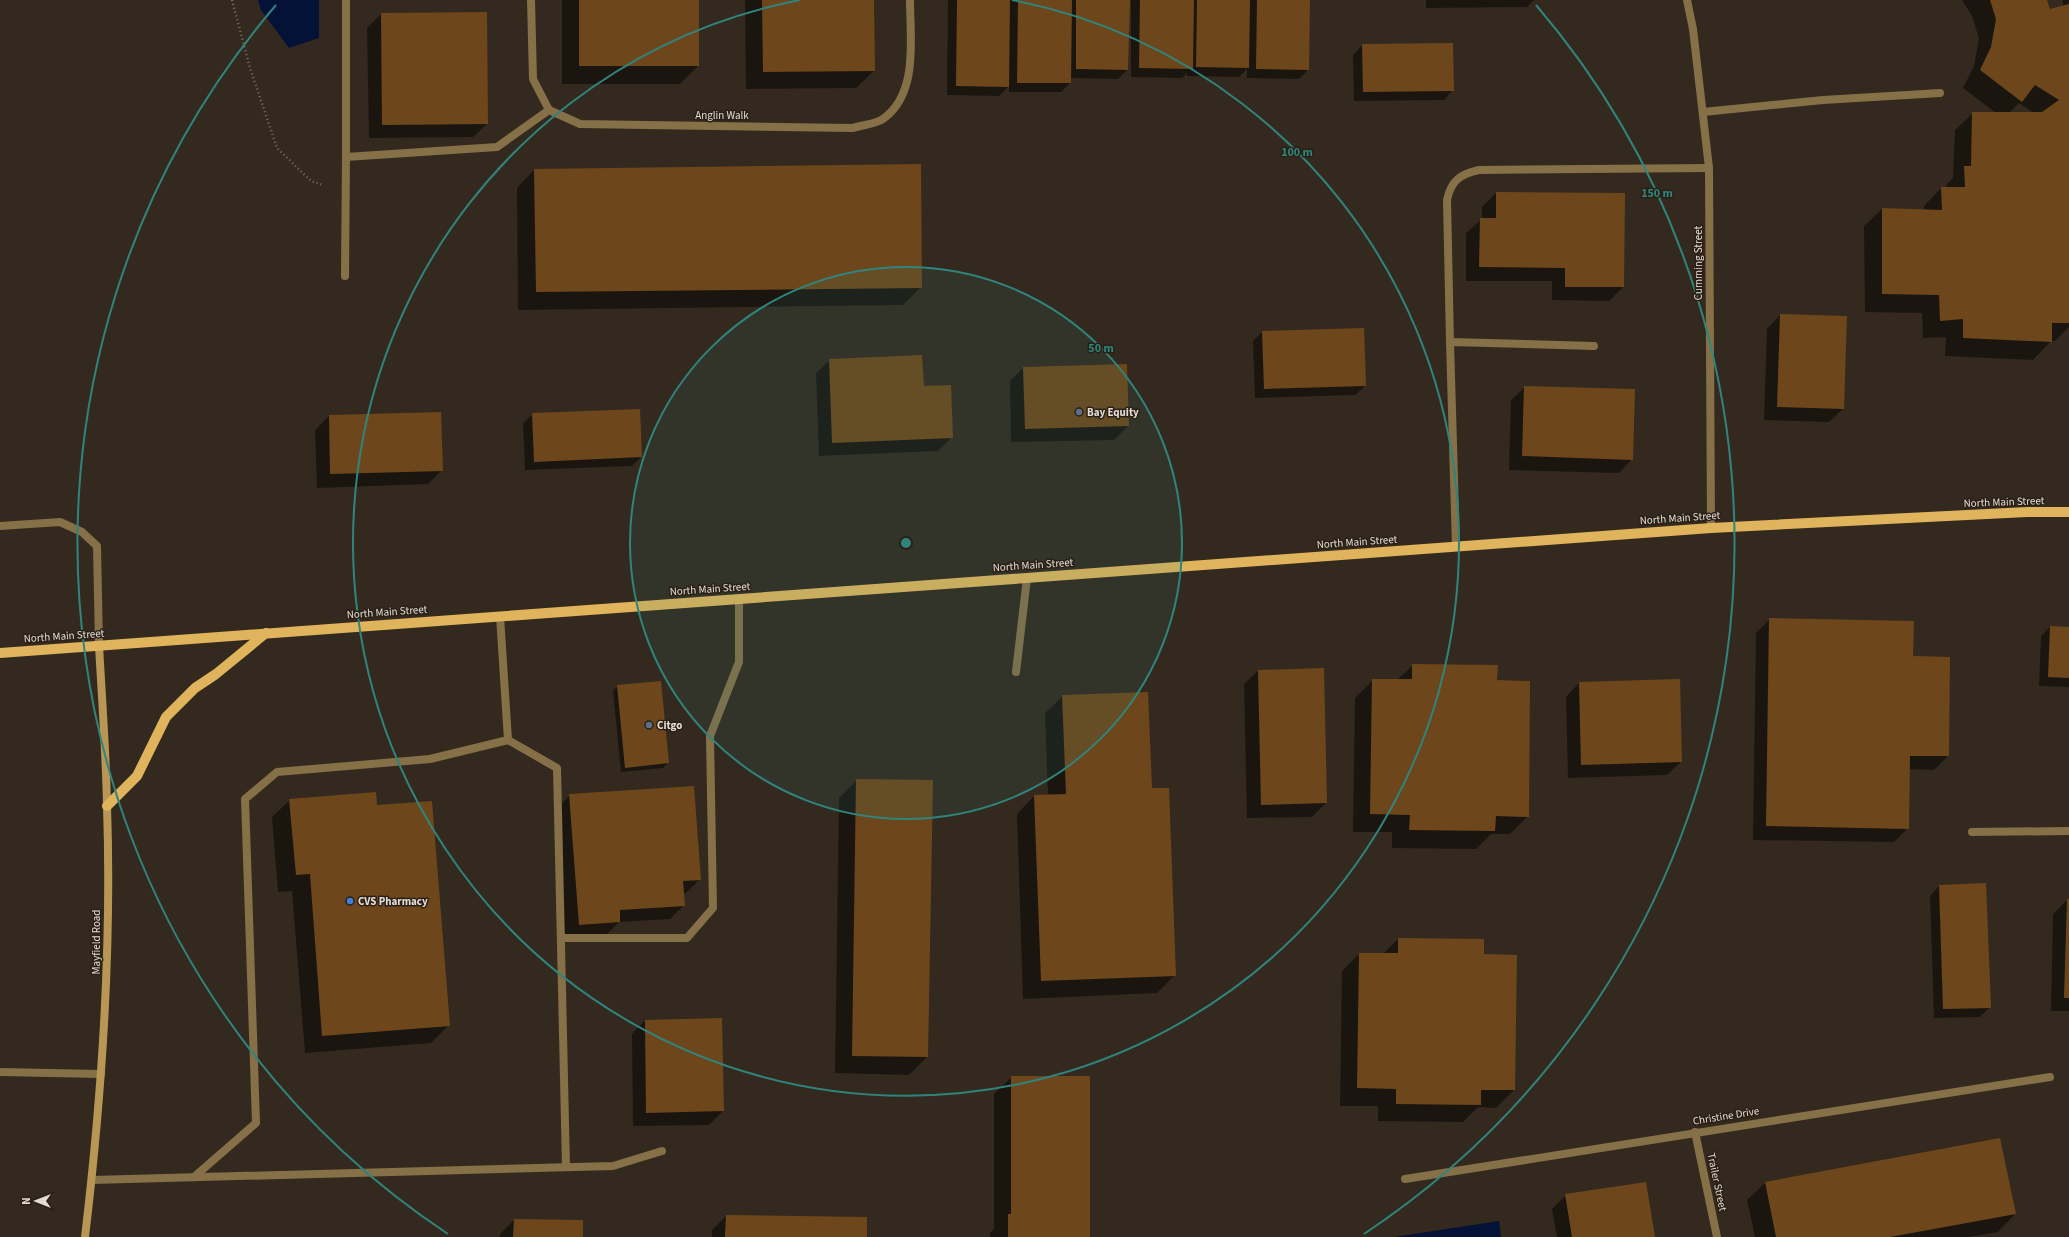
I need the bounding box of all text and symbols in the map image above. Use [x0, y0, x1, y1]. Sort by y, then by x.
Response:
street label: Anglin Walk [695, 108, 749, 123]
text: 100 m [1281, 144, 1313, 161]
text: 150 m [1641, 185, 1673, 202]
street label: Cumming Street [1691, 226, 1706, 300]
text: 50 m [1088, 340, 1114, 357]
place label: Bay Equity [1087, 405, 1139, 420]
marker: Bay Equity [1074, 407, 1084, 417]
street label: North Main Street [1963, 493, 2045, 511]
street label: North Main Street [1639, 508, 1721, 528]
street label: North Main Street [1316, 532, 1398, 552]
centre of rings [899, 536, 913, 550]
street label: North Main Street [992, 555, 1074, 575]
street label: North Main Street [669, 579, 751, 599]
street label: North Main Street [346, 602, 428, 622]
street label: North Main Street [23, 626, 105, 646]
place label: Citgo [657, 718, 682, 733]
marker: Citgo [644, 720, 654, 730]
place label: CVS Pharmacy [358, 894, 428, 909]
marker: CVS Pharmacy [345, 896, 355, 906]
street label: Mayfield Road [89, 910, 104, 974]
street label: Christine Drive [1692, 1103, 1761, 1129]
street label: Trailer Street [1704, 1152, 1731, 1213]
north arrow [16, 1181, 56, 1221]
text: N [19, 1197, 34, 1205]

